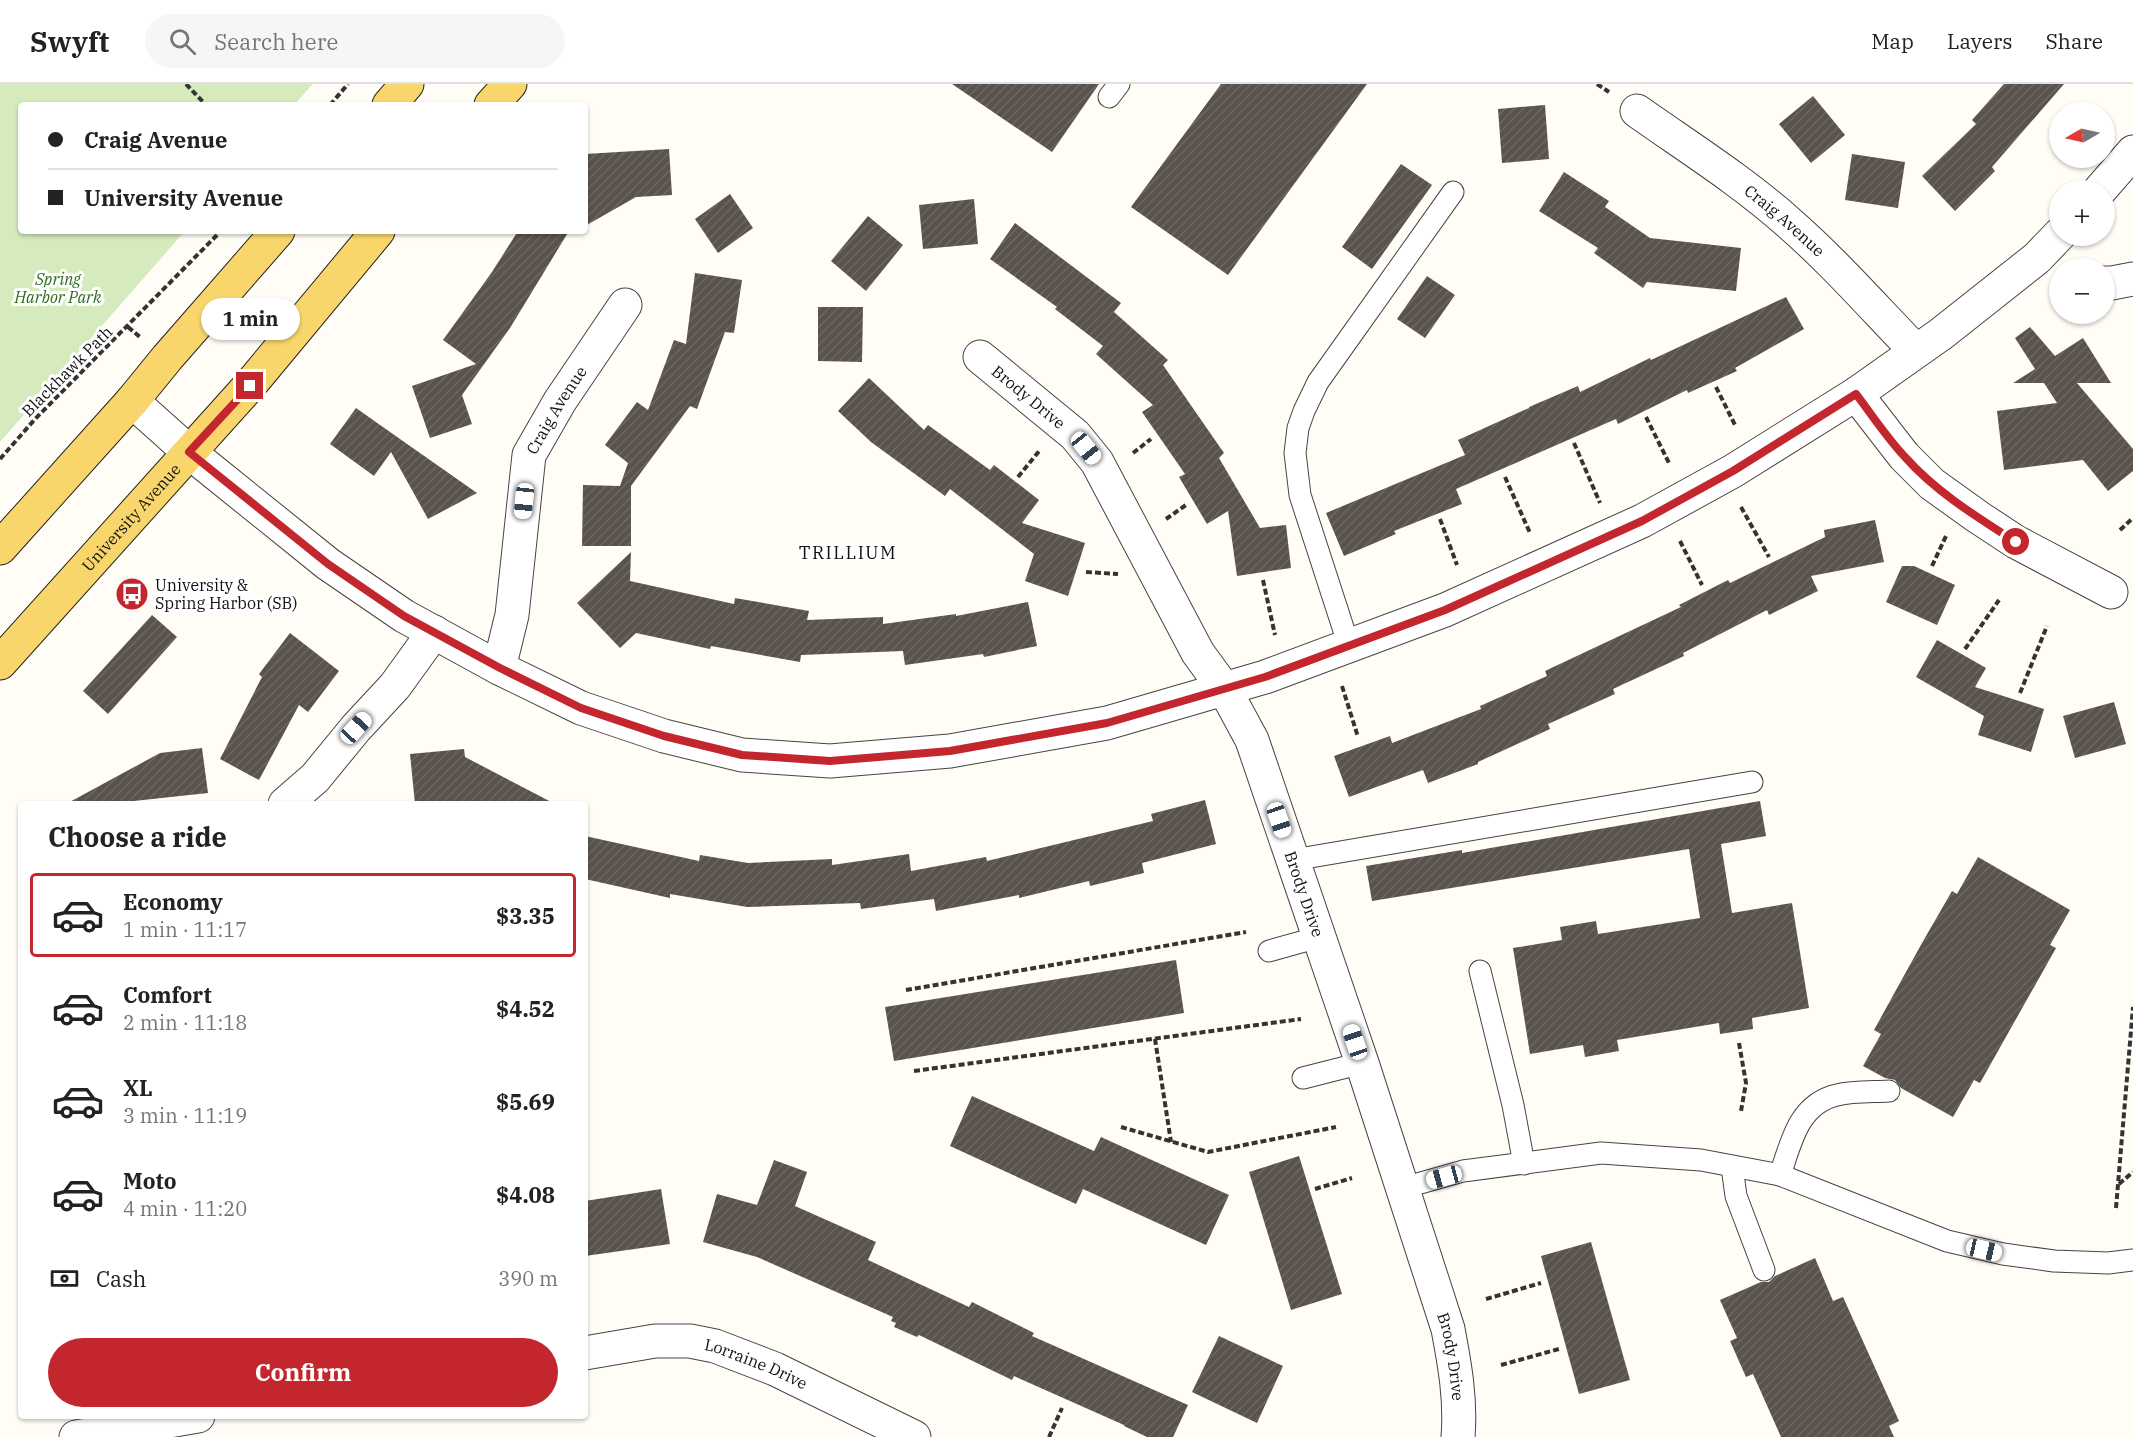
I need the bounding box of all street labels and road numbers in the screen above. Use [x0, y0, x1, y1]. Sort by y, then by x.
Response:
street label: Craig Avenue [1741, 180, 1829, 261]
street label: Blackhawk Path [18, 322, 116, 420]
street label: Brody Drive [988, 361, 1070, 433]
street label: Craig Avenue [522, 362, 591, 458]
street label: University Avenue [77, 459, 185, 575]
street label: Brody Drive [1281, 848, 1328, 939]
street label: Brody Drive [1433, 1310, 1468, 1401]
street label: Lorraine Drive [703, 1334, 811, 1393]

